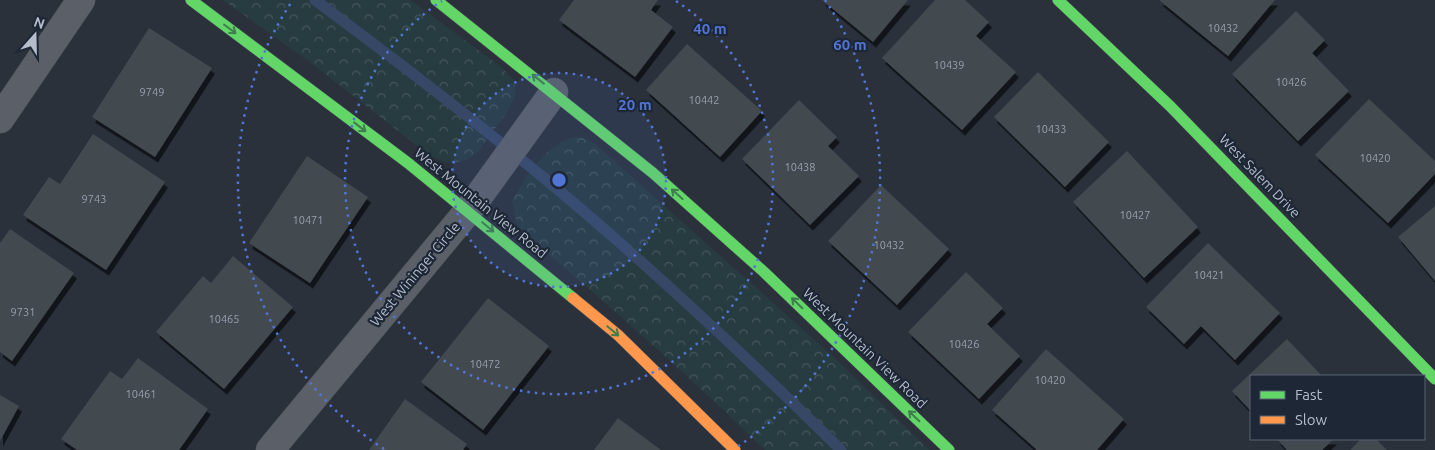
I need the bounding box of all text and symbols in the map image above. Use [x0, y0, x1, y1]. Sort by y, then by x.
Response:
north arrow [10, 10, 60, 60]
text: N [32, 13, 47, 32]
text: 40 m [693, 20, 727, 37]
house number: 10432 [1207, 22, 1239, 34]
one-way arrow [223, 23, 236, 34]
text: 60 m [833, 36, 867, 53]
house number: 10439 [933, 59, 965, 71]
one-way arrow [532, 74, 545, 85]
house number: 10426 [1275, 76, 1307, 88]
house number: 9749 [140, 86, 164, 98]
house number: 10442 [688, 94, 720, 106]
text: 20 m [618, 96, 652, 113]
one-way arrow [353, 121, 366, 132]
house number: 10433 [1035, 123, 1067, 135]
street label: West Salem Drive [1216, 131, 1304, 221]
street label: West Mountain View Road [412, 145, 550, 261]
house number: 10420 [1359, 152, 1391, 164]
house number: 10438 [784, 161, 816, 173]
centre of rings [550, 171, 568, 189]
one-way arrow [670, 188, 683, 200]
house number: 9743 [82, 193, 106, 205]
house number: 10427 [1119, 209, 1151, 221]
house number: 10471 [292, 214, 324, 226]
street label: West Wininger Circle [367, 219, 463, 329]
one-way arrow [481, 222, 494, 233]
house number: 10432 [873, 239, 905, 251]
house number: 10421 [1193, 269, 1225, 281]
street label: West Mountain View Road [800, 285, 930, 411]
one-way arrow [790, 297, 803, 309]
house number: 9731 [11, 306, 35, 318]
house number: 10465 [208, 313, 240, 325]
one-way arrow [606, 325, 619, 336]
house number: 10426 [948, 338, 980, 350]
house number: 10472 [469, 358, 501, 370]
house number: 10420 [1034, 374, 1066, 386]
legend [1250, 375, 1425, 440]
text: Fast [1295, 386, 1323, 403]
house number: 10461 [125, 388, 157, 400]
one-way arrow [908, 410, 920, 422]
text: Slow [1295, 411, 1328, 428]

